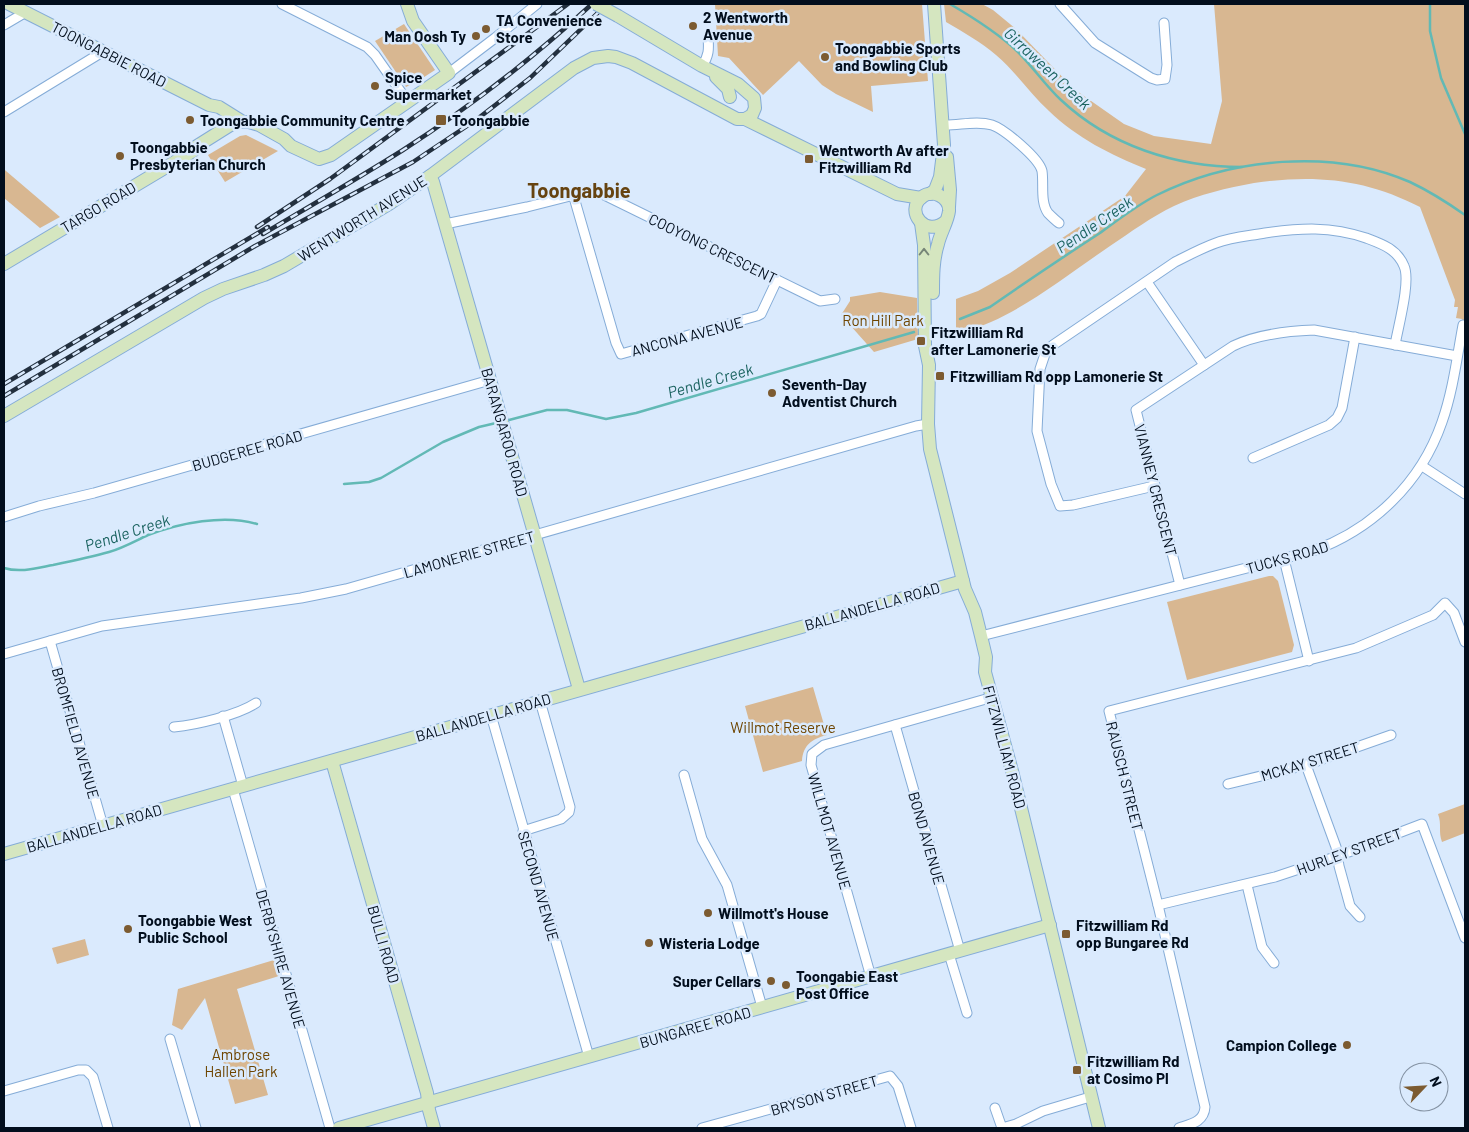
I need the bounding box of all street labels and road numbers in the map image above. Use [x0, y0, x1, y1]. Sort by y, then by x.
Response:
street label: TOONGABBIE ROAD [49, 17, 169, 91]
street label: WENTWORTH AVENUE [294, 171, 430, 265]
street label: TARGO ROAD [57, 178, 139, 236]
street label: COOYONG CRESCENT [646, 209, 780, 287]
street label: ANCONA AVENUE [629, 312, 745, 360]
street label: BARANGAROO ROAD [478, 366, 532, 498]
street label: VIANNEY CRESCENT [1131, 422, 1181, 558]
street label: BUDGEREE ROAD [190, 426, 304, 474]
street label: LAMONERIE STREET [401, 527, 537, 581]
street label: TUCKS ROAD [1244, 537, 1330, 577]
street label: BALLANDELLA ROAD [802, 578, 942, 634]
street label: BROMFIELD AVENUE [49, 665, 103, 801]
street label: FITZWILLIAM ROAD [980, 683, 1030, 811]
street label: BALLANDELLA ROAD [413, 689, 553, 745]
street label: RAUSCH STREET [1103, 719, 1147, 833]
street label: MCKAY STREET [1259, 738, 1361, 784]
street label: WILLMOT AVENUE [805, 771, 855, 891]
street label: BOND AVENUE [905, 789, 949, 887]
street label: BALLANDELLA ROAD [24, 800, 164, 856]
street label: HURLEY STREET [1294, 824, 1404, 878]
street label: SECOND AVENUE [515, 829, 563, 943]
street label: DERBYSHIRE AVENUE [253, 887, 309, 1031]
street label: BULLI ROAD [364, 903, 404, 985]
street label: BUNGAREE ROAD [637, 1003, 753, 1051]
street label: BRYSON STREET [768, 1071, 880, 1119]

